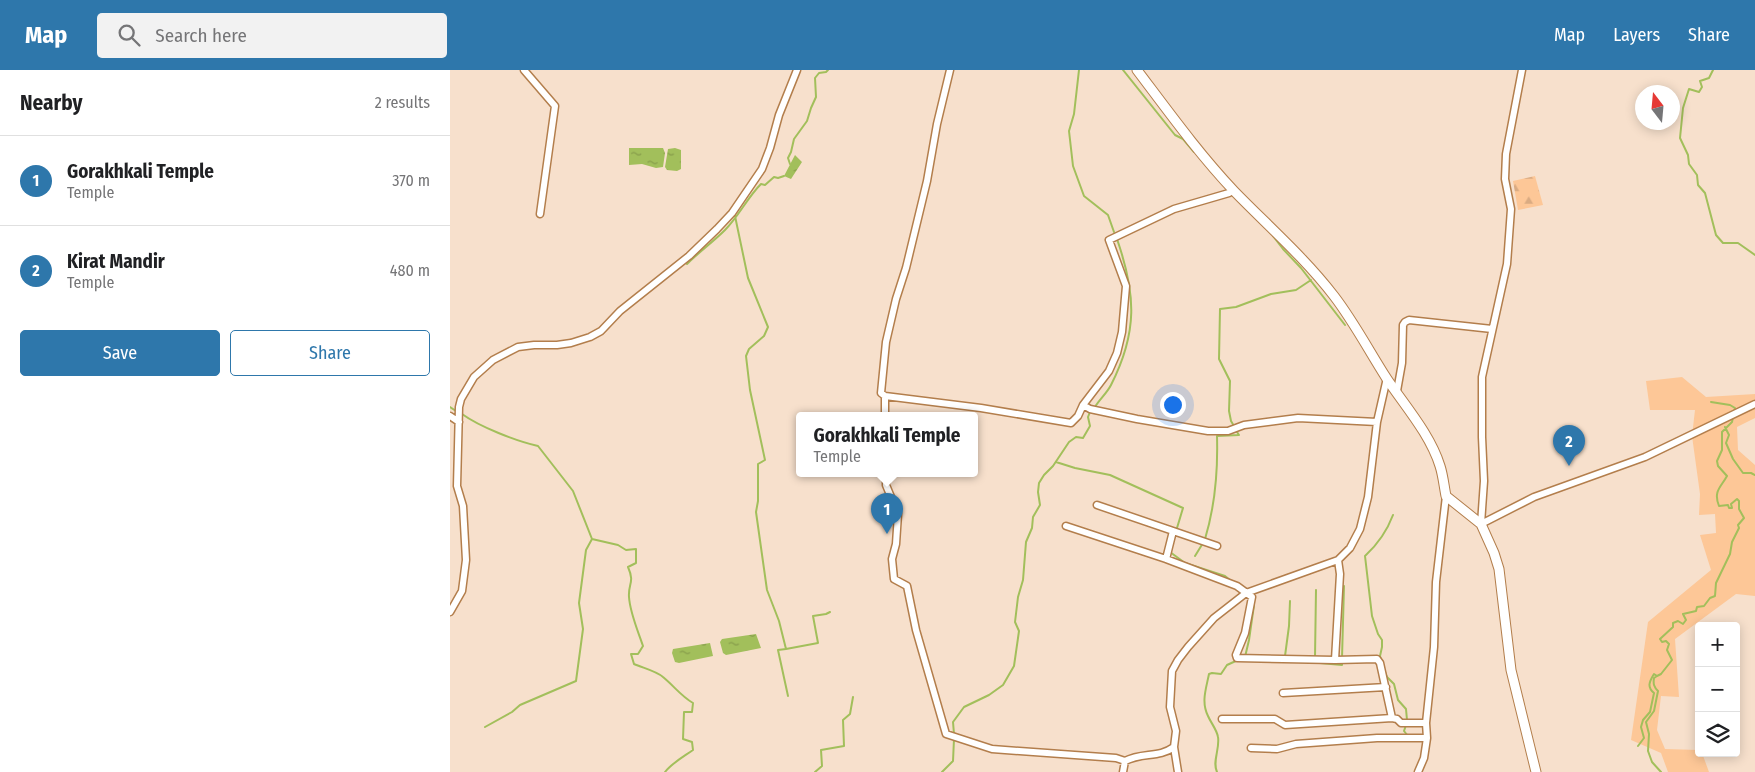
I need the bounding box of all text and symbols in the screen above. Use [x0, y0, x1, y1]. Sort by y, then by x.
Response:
search box [97, 13, 447, 58]
text: Map [25, 21, 67, 49]
icon: search [115, 21, 143, 49]
text: Search here [155, 24, 247, 47]
text: Map [1554, 24, 1585, 46]
text: Layers [1613, 24, 1660, 46]
text: Share [1688, 24, 1730, 46]
north arrow [1635, 85, 1680, 130]
text: Nearby [20, 90, 82, 116]
text: 2 results [375, 93, 430, 112]
text: Gorakhkali Temple [67, 160, 214, 183]
text: 1 [33, 171, 39, 190]
text: 370 m [392, 171, 430, 190]
text: Temple [67, 183, 114, 202]
text: Kirat Mandir [67, 250, 165, 273]
text: 2 [32, 261, 40, 280]
text: 480 m [390, 261, 430, 280]
text: Temple [67, 273, 114, 292]
button: Save [20, 330, 220, 376]
button: Share [230, 330, 430, 376]
your location [1160, 392, 1186, 418]
popup [796, 412, 978, 477]
text: Gorakhkali Temple [814, 424, 960, 447]
pin: 2 [1553, 425, 1585, 466]
text: Temple [814, 447, 861, 466]
pin: 1 [871, 493, 903, 534]
map controls [1695, 622, 1740, 757]
button: + [1695, 622, 1740, 667]
button: − [1695, 667, 1740, 712]
button: layers [1695, 712, 1740, 757]

